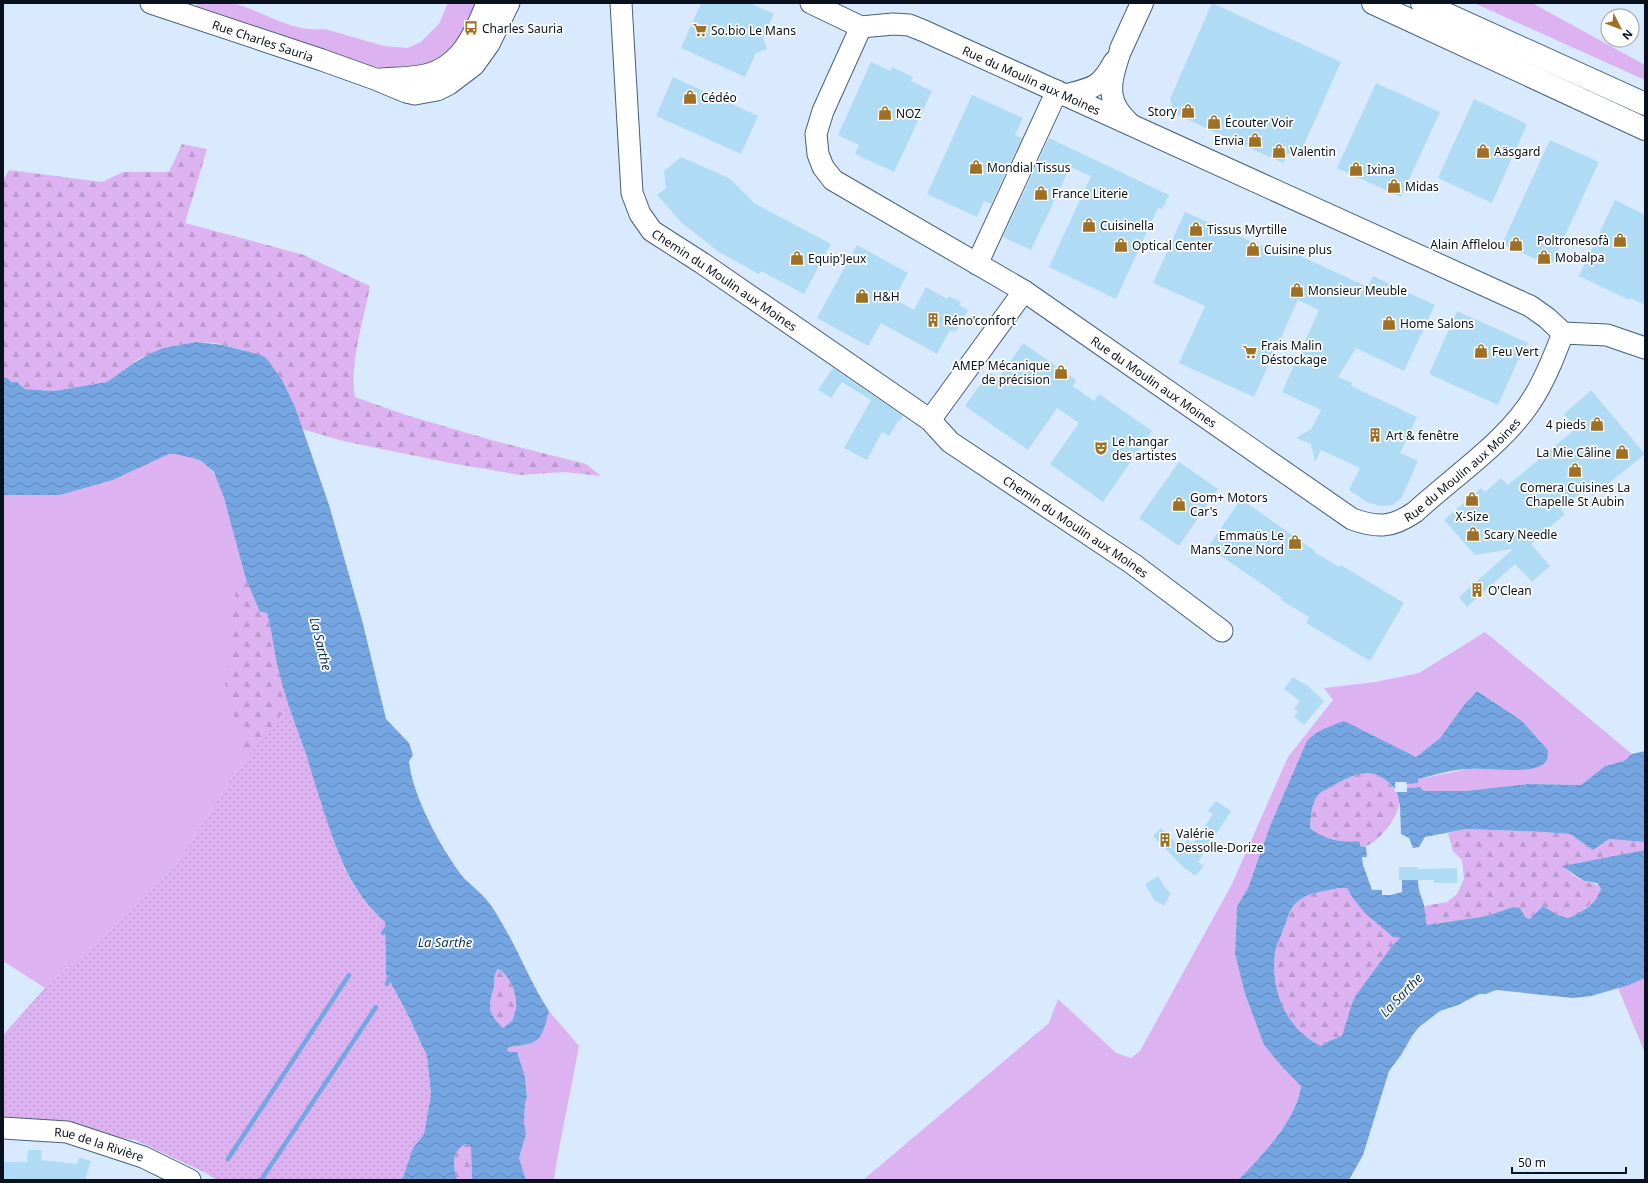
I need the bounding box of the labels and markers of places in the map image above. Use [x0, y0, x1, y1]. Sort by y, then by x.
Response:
bus stop icon: Charles Sauria [463, 20, 479, 36]
place label: Charles Sauria [482, 20, 563, 37]
supermarket icon: So.bio Le Mans [692, 22, 708, 38]
place label: So.bio Le Mans [711, 22, 796, 39]
shop icon: Cédéo [682, 89, 698, 105]
place label: Cédéo [701, 89, 737, 106]
place label: Story [1148, 103, 1178, 120]
shop icon: Story [1180, 103, 1196, 119]
shop icon: NOZ [877, 105, 893, 121]
place label: NOZ [896, 105, 921, 122]
shop icon: Écouter Voir [1206, 114, 1222, 130]
place label: Écouter Voir [1225, 114, 1294, 131]
place label: Envia [1214, 132, 1244, 149]
shop icon: Envia [1247, 132, 1263, 148]
shop icon: Valentin [1271, 143, 1287, 159]
place label: Valentin [1290, 143, 1336, 160]
shop icon: Aäsgard [1475, 143, 1491, 159]
place label: Aäsgard [1494, 143, 1540, 160]
shop icon: Mondial Tissus [968, 159, 984, 175]
place label: Mondial Tissus [987, 159, 1071, 176]
shop icon: Ixina [1348, 161, 1364, 177]
place label: Ixina [1367, 161, 1395, 178]
shop icon: Midas [1386, 178, 1402, 194]
place label: Midas [1405, 178, 1439, 195]
shop icon: France Literie [1033, 185, 1049, 201]
place label: France Literie [1052, 185, 1128, 202]
shop icon: Cuisinella [1081, 217, 1097, 233]
place label: Cuisinella [1100, 217, 1154, 234]
shop icon: Tissus Myrtille [1188, 221, 1204, 237]
place label: Tissus Myrtille [1207, 221, 1287, 238]
place label: Poltronesofà [1537, 232, 1609, 249]
shop icon: Poltronesofà [1612, 232, 1628, 248]
place label: Alain Afflelou [1430, 236, 1505, 253]
shop icon: Alain Afflelou [1508, 236, 1524, 252]
shop icon: Optical Center [1113, 237, 1129, 253]
place label: Optical Center [1132, 237, 1213, 254]
shop icon: Cuisine plus [1245, 241, 1261, 257]
place label: Cuisine plus [1264, 241, 1332, 258]
shop icon: Mobalpa [1536, 249, 1552, 265]
place label: Mobalpa [1555, 249, 1604, 266]
shop icon: Equip'Jeux [789, 250, 805, 266]
place label: Equip'Jeux [808, 250, 867, 267]
shop icon: Monsieur Meuble [1289, 282, 1305, 298]
place label: Monsieur Meuble [1308, 282, 1407, 299]
shop icon: H&H [854, 288, 870, 304]
place label: H&H [873, 288, 900, 305]
building icon: Réno'confort [925, 312, 941, 328]
place label: Réno'confort [944, 312, 1017, 329]
shop icon: Home Salons [1381, 315, 1397, 331]
place label: Home Salons [1400, 315, 1474, 332]
place label: Frais Malin Déstockage [1261, 337, 1327, 368]
shop icon: Feu Vert [1473, 343, 1489, 359]
place label: Feu Vert [1492, 343, 1539, 360]
supermarket icon: Frais Malin Déstockage [1242, 344, 1258, 360]
place label: AMEP Mécanique de précision [952, 357, 1050, 388]
shop icon: AMEP Mécanique de précision [1053, 364, 1069, 380]
place label: 4 pieds [1546, 416, 1586, 433]
shop icon: 4 pieds [1589, 416, 1605, 432]
building icon: Art & fenêtre [1367, 427, 1383, 443]
place label: Art & fenêtre [1386, 427, 1459, 444]
place label: Le hangar des artistes [1112, 433, 1177, 464]
theatre icon: Le hangar des artistes [1093, 440, 1109, 456]
place label: La Mie Câline [1536, 444, 1611, 461]
shop icon: La Mie Câline [1614, 444, 1630, 460]
shop icon: Comera Cuisines La Chapelle St Aubin [1567, 462, 1583, 478]
place label: Comera Cuisines La Chapelle St Aubin [1520, 479, 1630, 510]
place label: Gom+ Motors Car's [1190, 489, 1268, 520]
shop icon: X-Size [1464, 491, 1480, 507]
shop icon: Gom+ Motors Car's [1171, 496, 1187, 512]
place label: X-Size [1456, 508, 1489, 525]
shop icon: Scary Needle [1465, 526, 1481, 542]
place label: Scary Needle [1484, 526, 1557, 543]
place label: Emmaüs Le Mans Zone Nord [1190, 527, 1284, 558]
shop icon: Emmaüs Le Mans Zone Nord [1287, 534, 1303, 550]
building icon: O'Clean [1469, 582, 1485, 598]
place label: O'Clean [1488, 582, 1532, 599]
place label: Valérie Dessolle-Dorize [1176, 825, 1264, 856]
building icon: Valérie Dessolle-Dorize [1157, 832, 1173, 848]

